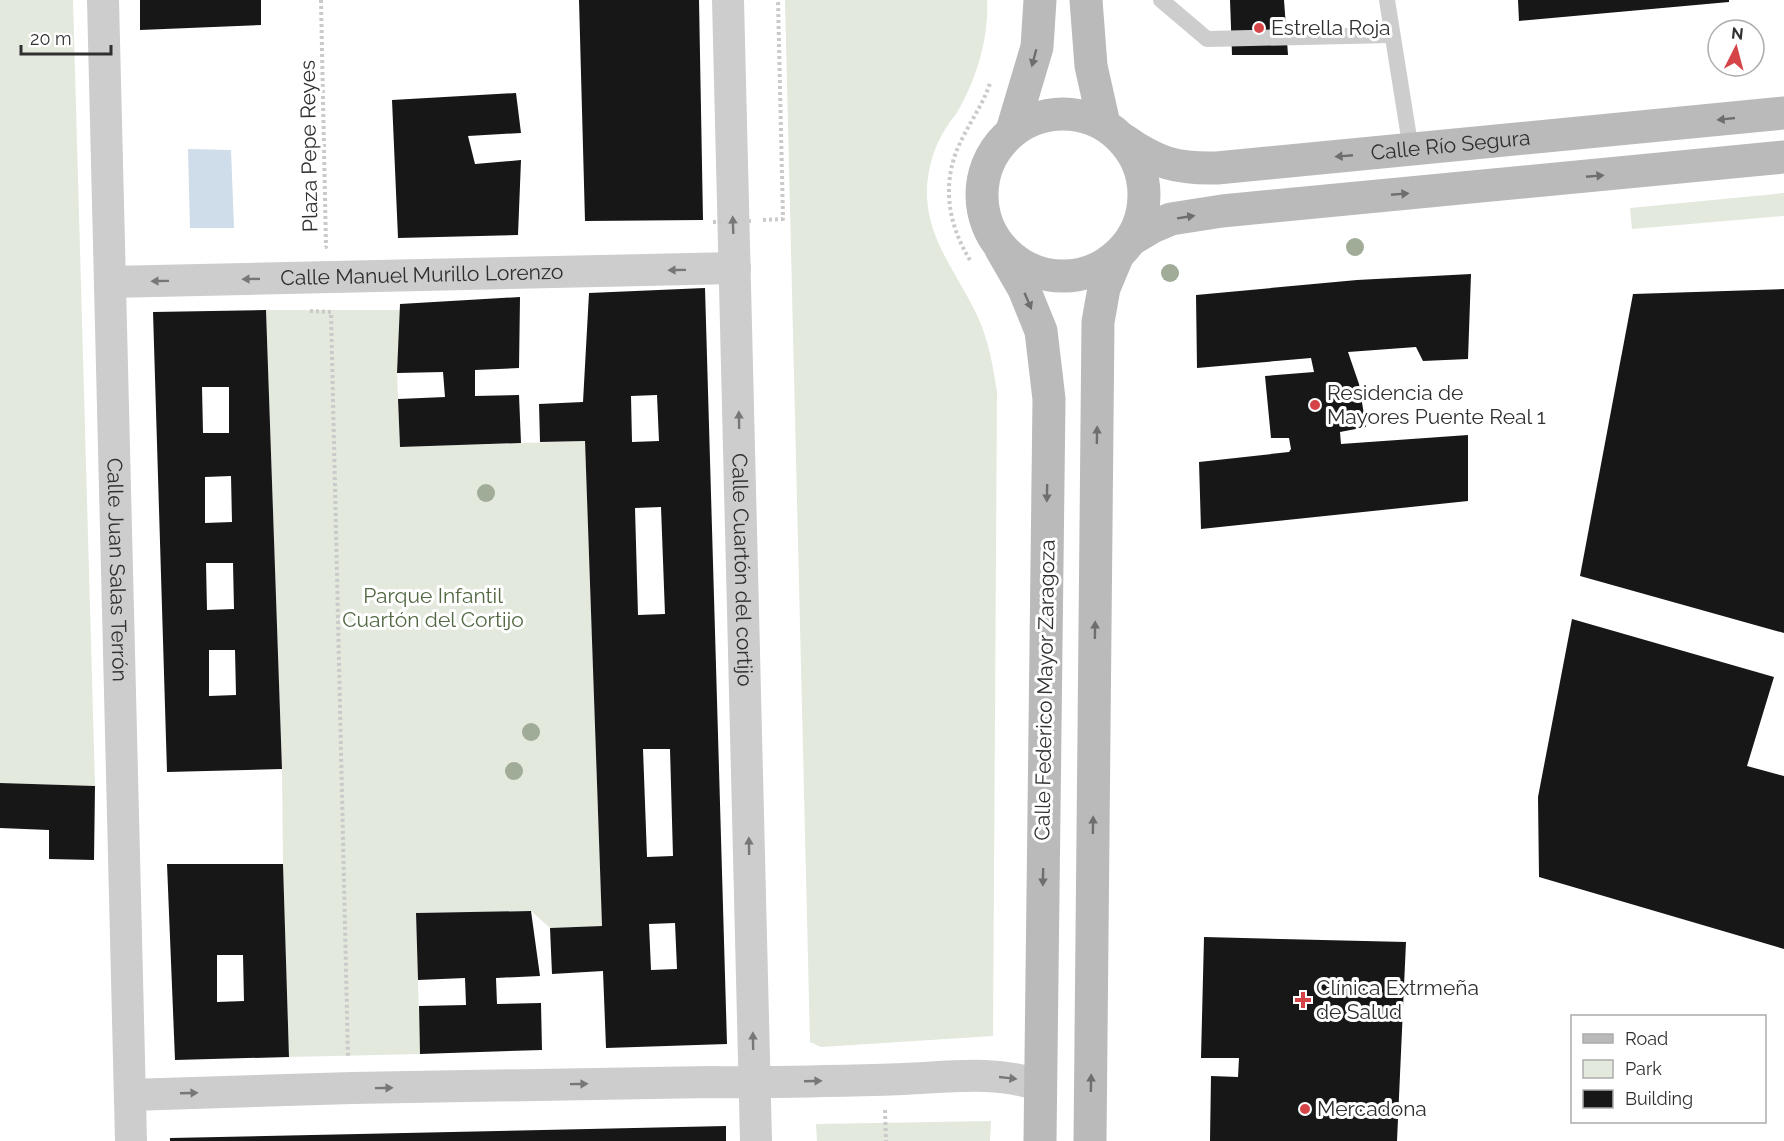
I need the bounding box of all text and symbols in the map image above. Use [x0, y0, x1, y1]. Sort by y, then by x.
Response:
place label: Estrella Roja [1271, 15, 1391, 40]
scale bar [21, 18, 111, 56]
north arrow [1706, 18, 1766, 78]
marker: Estrella Roja [1252, 21, 1266, 35]
text: N [1730, 23, 1745, 44]
text: 20 m [30, 28, 72, 49]
one-way arrow [1029, 49, 1038, 67]
street label: Plaza Pepe Reyes [295, 60, 322, 232]
one-way arrow [1716, 114, 1735, 124]
street label: Calle Río Segura [1369, 125, 1531, 165]
one-way arrow [1334, 151, 1353, 161]
one-way arrow [1585, 171, 1604, 180]
one-way arrow [1391, 189, 1410, 199]
one-way arrow [1176, 212, 1195, 221]
one-way arrow [729, 215, 738, 234]
street label: Calle Manuel Murillo Lorenzo [280, 259, 564, 290]
one-way arrow [667, 265, 686, 274]
one-way arrow [241, 274, 260, 284]
one-way arrow [151, 276, 170, 286]
one-way arrow [1024, 292, 1033, 310]
place label: Residencia de Mayores Puente Real 1 [1327, 380, 1546, 429]
marker: Residencia de Mayores Puente Real 1 [1308, 398, 1322, 412]
one-way arrow [734, 410, 744, 429]
one-way arrow [1092, 425, 1102, 444]
street label: Calle Cuartón del cortijo [727, 453, 758, 687]
street label: Calle Juan Salas Terrón [102, 457, 133, 682]
one-way arrow [1042, 484, 1052, 503]
street label: Calle Federico Mayor Zaragoza [1029, 539, 1060, 841]
park label: Parque Infantil Cuartón del Cortijo [342, 583, 524, 632]
one-way arrow [1090, 620, 1100, 639]
one-way arrow [1089, 815, 1098, 834]
one-way arrow [744, 836, 754, 855]
one-way arrow [1038, 868, 1048, 887]
place label: Clínica Extrmeña de Salud [1316, 975, 1479, 1024]
marker: Clínica Extrmeña de Salud [1294, 991, 1312, 1009]
legend [1571, 1015, 1766, 1123]
text: Road [1625, 1028, 1668, 1049]
one-way arrow [749, 1031, 758, 1050]
text: Park [1625, 1058, 1662, 1079]
one-way arrow [998, 1073, 1017, 1082]
one-way arrow [1086, 1073, 1096, 1092]
one-way arrow [803, 1077, 822, 1086]
one-way arrow [569, 1080, 588, 1089]
one-way arrow [374, 1083, 393, 1092]
one-way arrow [179, 1088, 198, 1097]
text: Building [1625, 1088, 1693, 1109]
place label: Mercadona [1317, 1096, 1427, 1121]
marker: Mercadona [1298, 1102, 1312, 1116]

